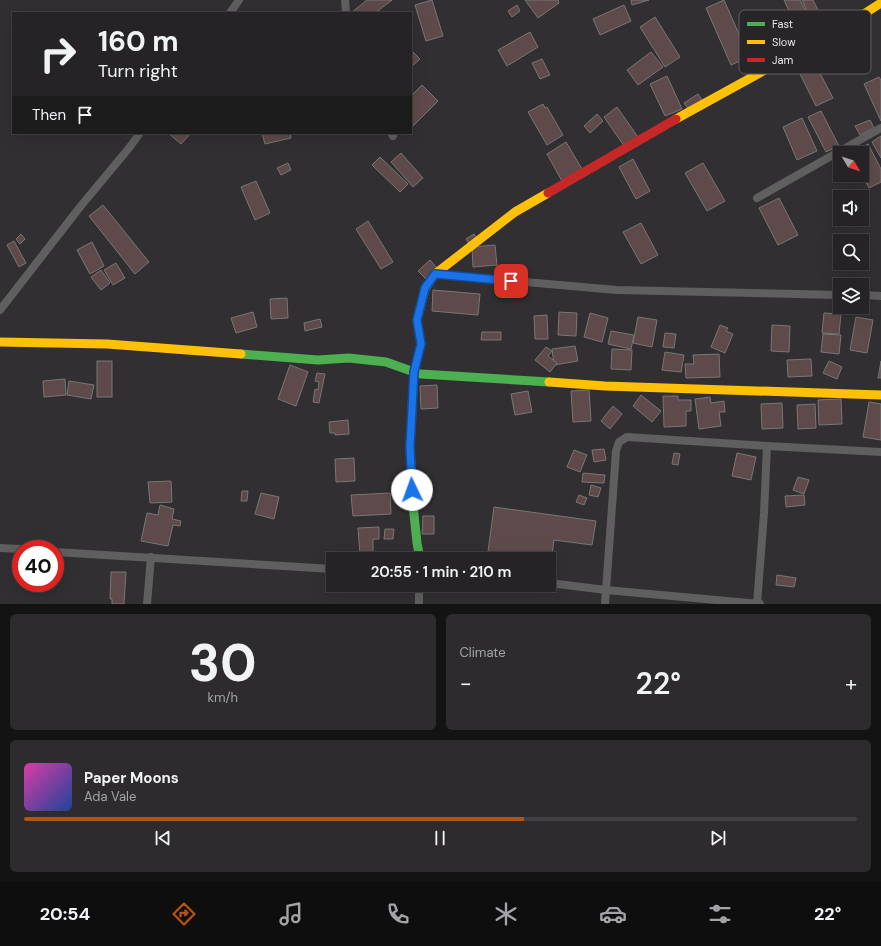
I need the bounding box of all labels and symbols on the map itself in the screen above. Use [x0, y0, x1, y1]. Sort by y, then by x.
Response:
legend [739, 10, 871, 74]
text: Fast [772, 17, 793, 31]
text: Slow [772, 35, 796, 49]
text: Jam [772, 53, 793, 67]
north arrow [833, 146, 869, 182]
pin [494, 264, 528, 298]
position arrow [391, 469, 433, 511]
speed limit sign: 40 [12, 540, 64, 592]

